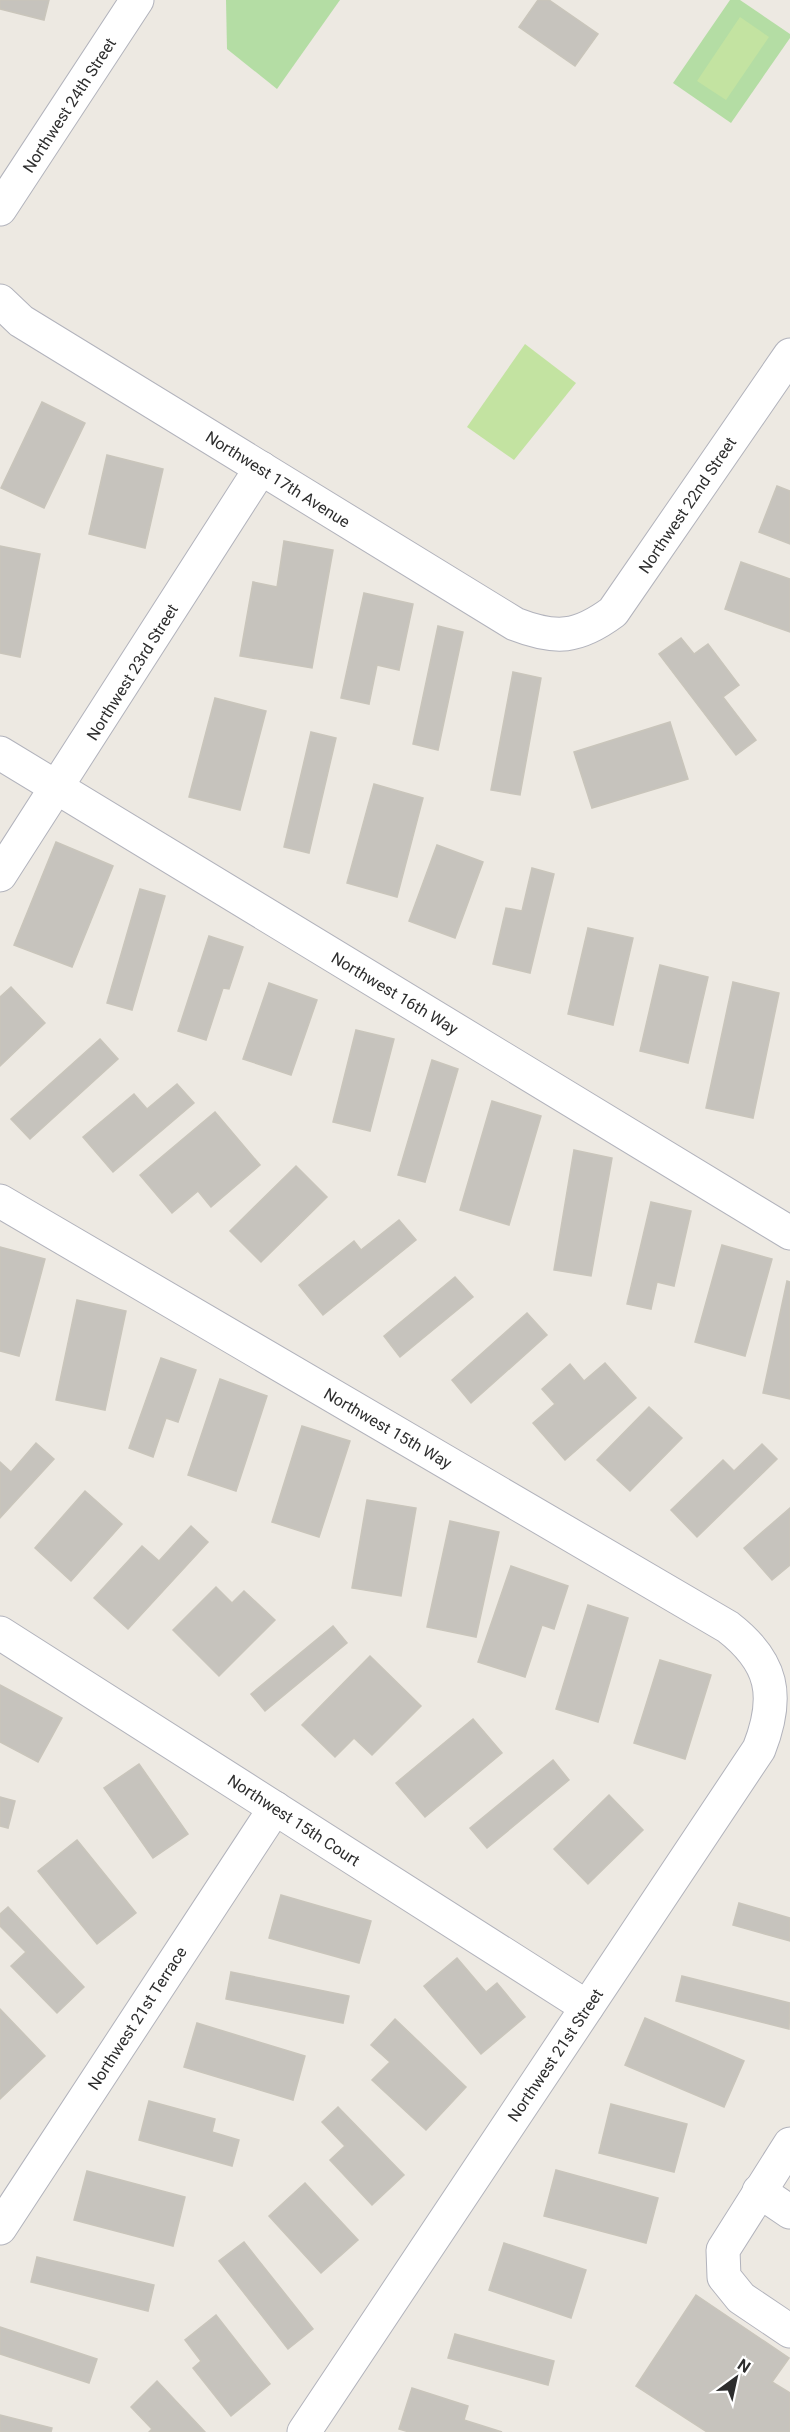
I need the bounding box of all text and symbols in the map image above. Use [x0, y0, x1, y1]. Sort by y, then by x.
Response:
street label: Northwest 24th Street [19, 34, 120, 176]
street label: Northwest 17th Avenue [202, 427, 353, 532]
street label: Northwest 22nd Street [635, 433, 740, 577]
street label: Northwest 23rd Street [83, 601, 182, 744]
street label: Northwest 16th Way [328, 948, 462, 1039]
street label: Northwest 15th Way [320, 1384, 455, 1473]
street label: Northwest 15th Court [224, 1771, 363, 1870]
street label: Northwest 21st Terrace [84, 1943, 191, 2093]
street label: Northwest 21st Street [504, 1985, 607, 2125]
north arrow [706, 2348, 766, 2408]
text: N [734, 2355, 754, 2377]

